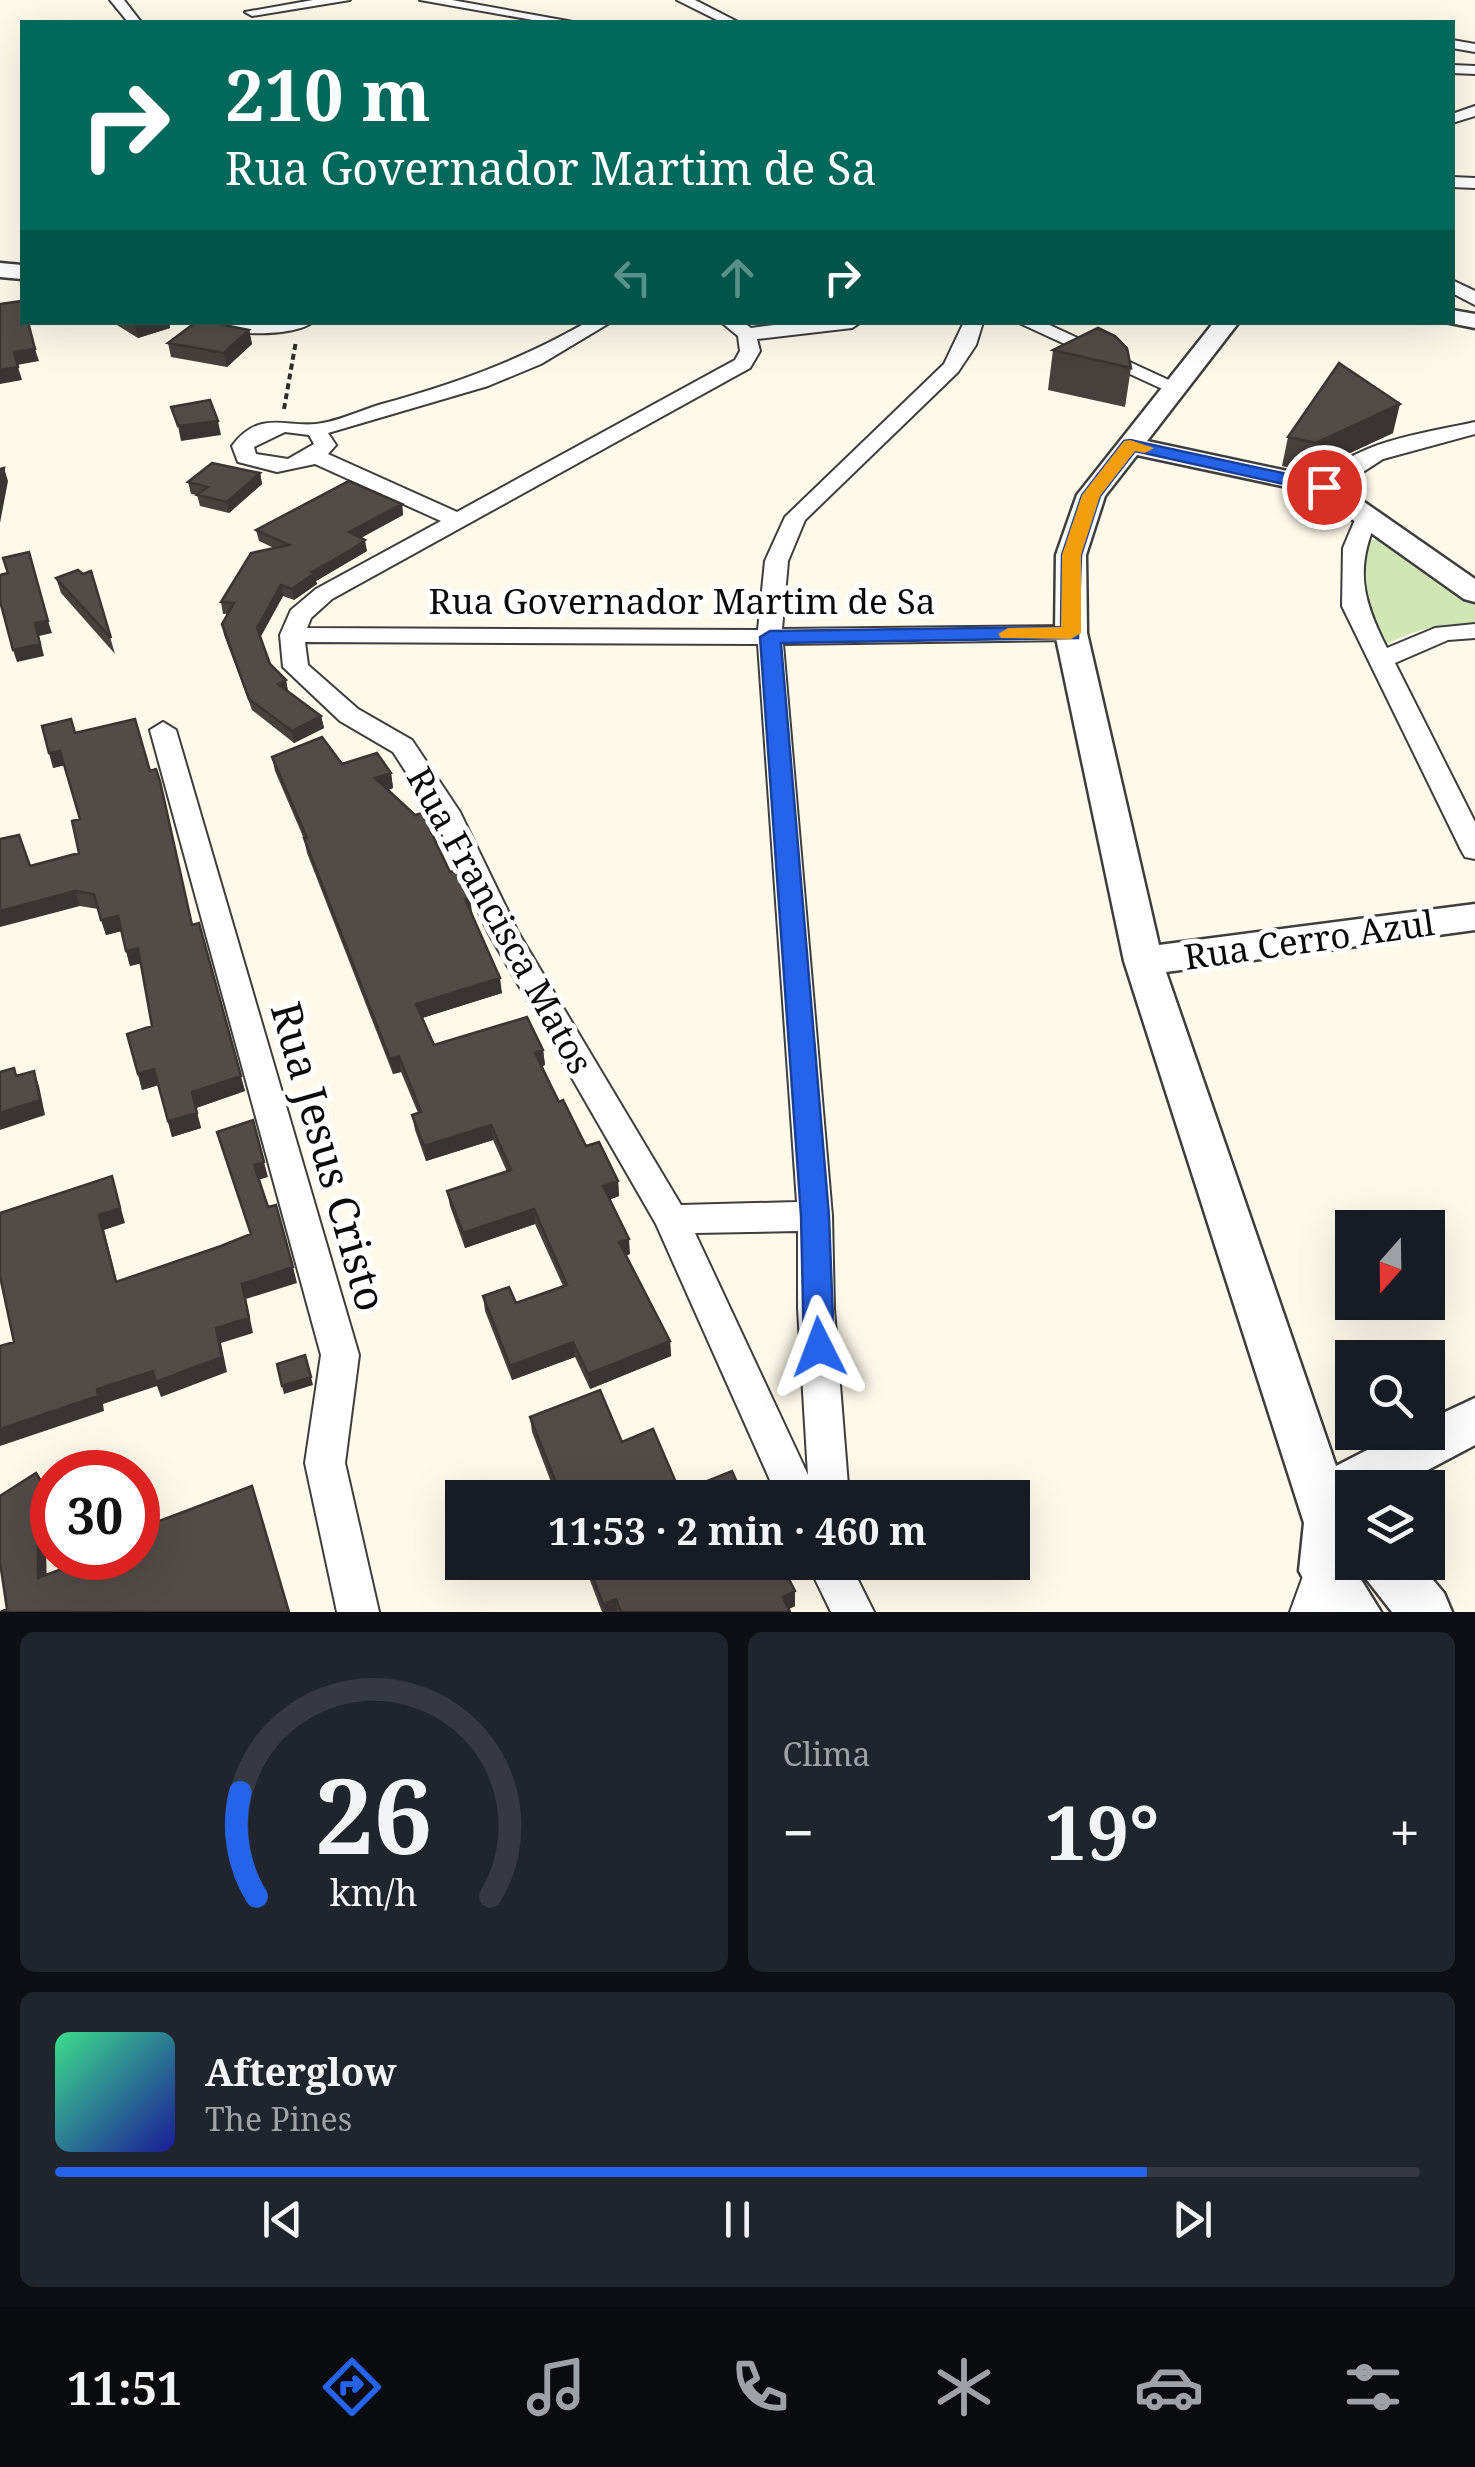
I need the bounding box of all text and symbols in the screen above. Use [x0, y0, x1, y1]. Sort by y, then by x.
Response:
text: 210 m [225, 46, 431, 142]
icon: right [60, 60, 190, 190]
text: Rua Governador Martim de Sa [225, 137, 877, 198]
icon: left [605, 250, 660, 305]
icon: ahead [710, 250, 765, 305]
icon: right [815, 250, 870, 305]
pin [1282, 445, 1367, 530]
icon: arrive [1297, 460, 1352, 515]
street label: Rua Governador Martim de Sa [429, 577, 935, 624]
street label: Rua Francisca Matos [397, 758, 605, 1082]
street label: Rua Cerro Azul [1181, 898, 1437, 980]
street label: Rua Jesus Cristo [259, 995, 401, 1317]
north arrow [1335, 1210, 1445, 1320]
map controls [1335, 1210, 1445, 1580]
position arrow [767, 1295, 871, 1399]
button: search [1335, 1340, 1445, 1450]
speed limit sign: 30 [30, 1450, 160, 1580]
button: layers [1335, 1470, 1445, 1580]
text: 11:53 · 2 min · 460 m [548, 1504, 927, 1556]
text: Clima [783, 1732, 871, 1775]
text: 26 [315, 1743, 433, 1884]
text: 19° [1044, 1780, 1159, 1882]
text: − [783, 1794, 814, 1869]
text: + [1389, 1794, 1420, 1869]
text: km/h [330, 1868, 418, 1916]
text: Afterglow [205, 2045, 397, 2097]
text: The Pines [205, 2097, 352, 2140]
icon: previous [255, 2192, 310, 2247]
icon: pause [710, 2192, 765, 2247]
icon: next [1165, 2192, 1220, 2247]
icon: directions [317, 2352, 387, 2422]
icon: music [521, 2352, 591, 2422]
icon: phone [725, 2352, 795, 2422]
icon: climate [929, 2352, 999, 2422]
icon: car [1134, 2352, 1204, 2422]
icon: filters [1338, 2352, 1408, 2422]
text: 11:51 [67, 2357, 183, 2418]

